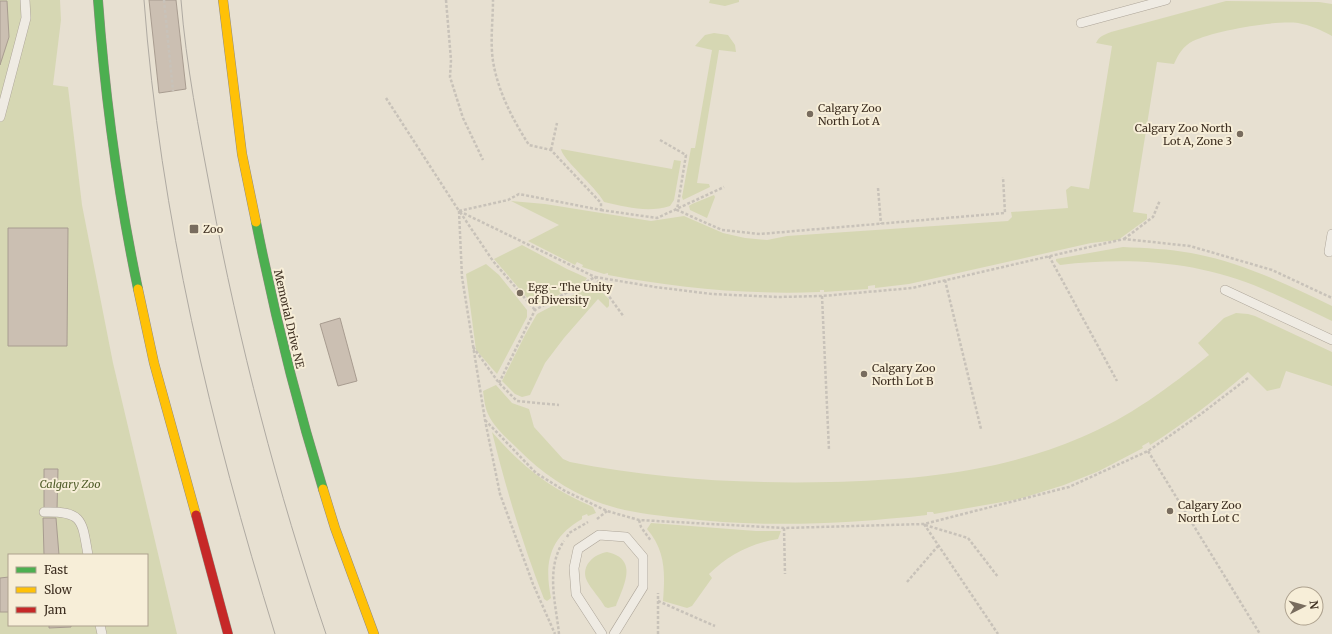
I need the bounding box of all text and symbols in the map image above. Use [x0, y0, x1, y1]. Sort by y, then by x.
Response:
place label: Calgary Zoo North Lot A [818, 101, 882, 128]
marker: Calgary Zoo North Lot A [805, 109, 815, 119]
place label: Calgary Zoo North Lot A, Zone 3 [1135, 121, 1233, 148]
marker: Calgary Zoo North Lot A, Zone 3 [1235, 129, 1245, 139]
place label: Zoo [203, 222, 224, 236]
marker: Zoo [188, 223, 200, 235]
street label: Memorial Drive NE [271, 268, 307, 370]
place label: Egg - The Unity of Diversity [528, 280, 613, 307]
marker: Egg - The Unity of Diversity [515, 288, 525, 298]
place label: Calgary Zoo North Lot B [872, 361, 936, 388]
marker: Calgary Zoo North Lot B [859, 369, 869, 379]
park label: Calgary Zoo [39, 477, 101, 491]
place label: Calgary Zoo North Lot C [1178, 498, 1242, 525]
marker: Calgary Zoo North Lot C [1165, 506, 1175, 516]
legend [8, 554, 148, 626]
text: Fast [44, 562, 68, 577]
text: Slow [44, 582, 73, 597]
north arrow [1284, 586, 1324, 626]
text: N [1307, 600, 1321, 610]
text: Jam [43, 602, 67, 617]

